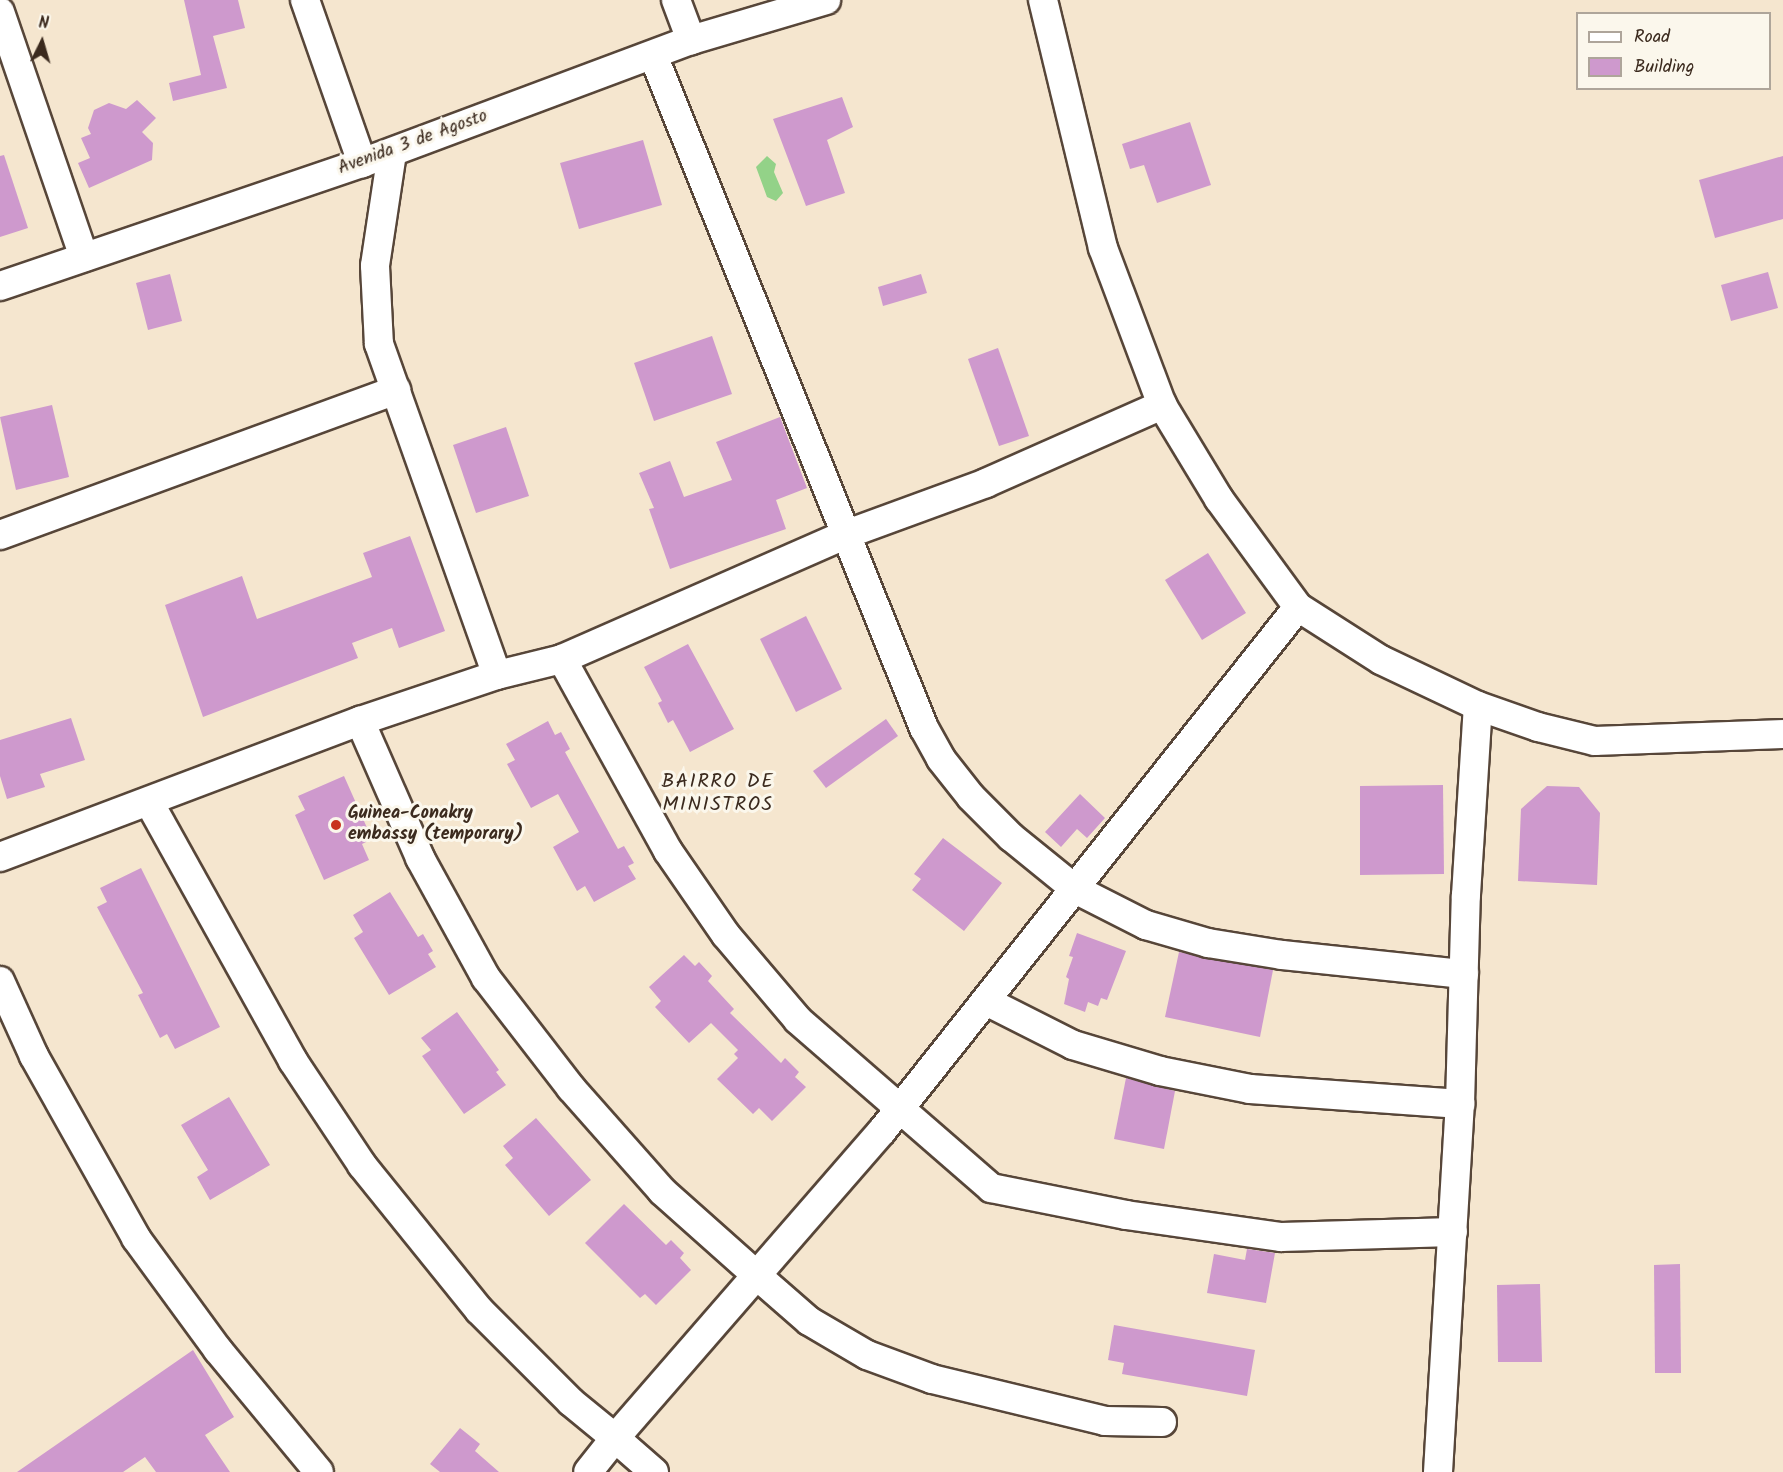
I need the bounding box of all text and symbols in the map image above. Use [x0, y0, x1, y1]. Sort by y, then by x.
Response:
text: N [37, 11, 50, 36]
north arrow [12, 12, 72, 72]
legend [1576, 12, 1771, 90]
text: Road [1634, 23, 1670, 52]
text: Building [1634, 53, 1694, 82]
street label: Avenida 3 de Agosto [335, 106, 491, 180]
district label: BAIRRO DE MINISTROS [662, 771, 774, 818]
place label: Guinea-Conakry embassy (temporary) [348, 804, 523, 846]
marker: Guinea-Conakry embassy (temporary) [329, 818, 343, 832]

